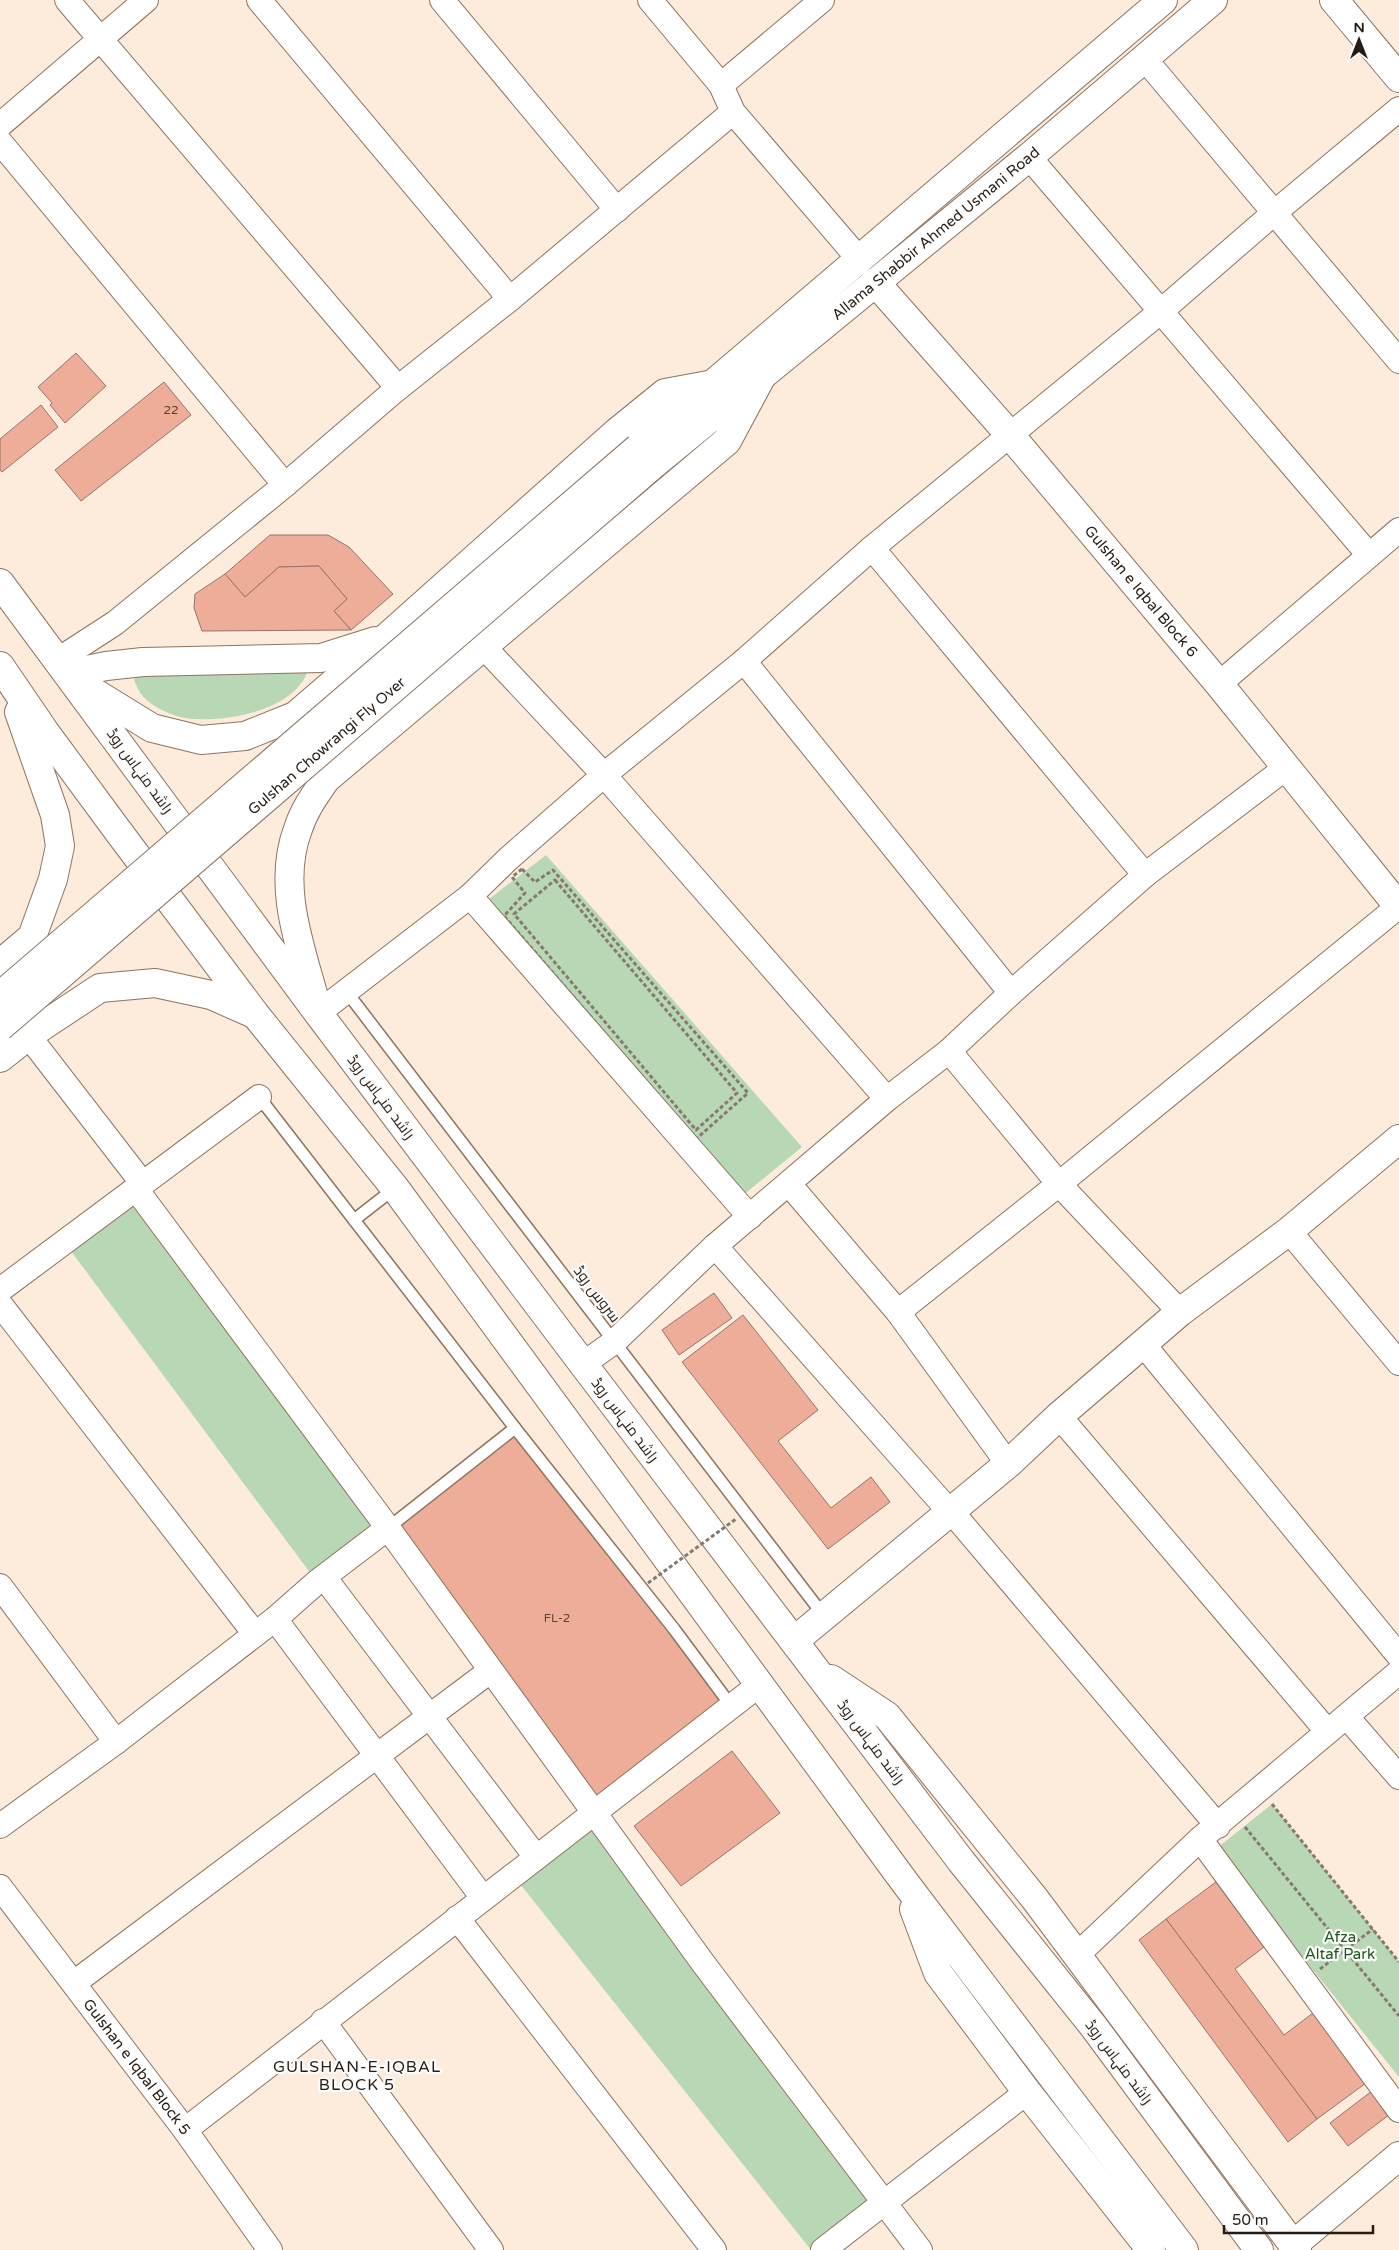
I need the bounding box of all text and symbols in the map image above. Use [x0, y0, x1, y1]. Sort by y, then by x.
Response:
north arrow [1334, 15, 1384, 65]
text: N [1353, 19, 1365, 36]
street label: Allama Shabbir Ahmed Usmani Road [828, 143, 1043, 324]
house number: 22 [163, 403, 179, 417]
street label: Gulshan e Iqbal Block 6 [1081, 522, 1201, 661]
street label: Gulshan Chowrangi Fly Over [244, 673, 409, 819]
street label: راشد منہاس روڈ [101, 725, 177, 818]
street label: راشد منہاس روڈ [342, 1051, 419, 1144]
street label: سروس روڈ [569, 1262, 624, 1326]
street label: راشد منہاس روڈ [586, 1374, 663, 1467]
house number: FL-2 [544, 1611, 570, 1625]
street label: راشد منہاس روڈ [832, 1696, 909, 1789]
park label: Afza Altaf Park [1305, 1928, 1375, 1963]
street label: Gulshan e Iqbal Block 5 [79, 1995, 194, 2138]
street label: راشد منہاس روڈ [1080, 2016, 1157, 2109]
district label: GULSHAN-E-IQBAL BLOCK 5 [273, 2057, 441, 2095]
scale bar [1224, 2202, 1373, 2234]
text: 50 m [1232, 2211, 1269, 2229]

